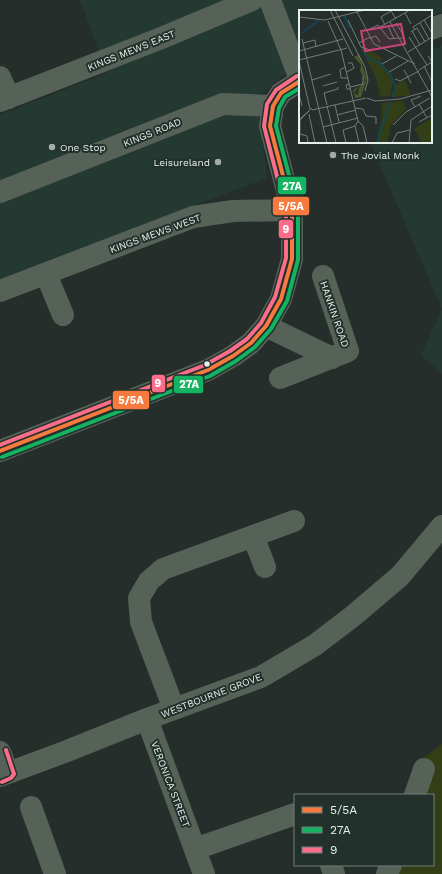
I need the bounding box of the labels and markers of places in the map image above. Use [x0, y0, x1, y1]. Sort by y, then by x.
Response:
marker: One Stop [47, 142, 57, 152]
place label: One Stop [60, 142, 106, 153]
marker: The Jovial Monk [328, 150, 338, 160]
place label: The Jovial Monk [341, 150, 420, 161]
place label: Leisureland [153, 157, 210, 168]
marker: Leisureland [213, 157, 223, 167]
unlabelled marker [202, 359, 212, 369]

